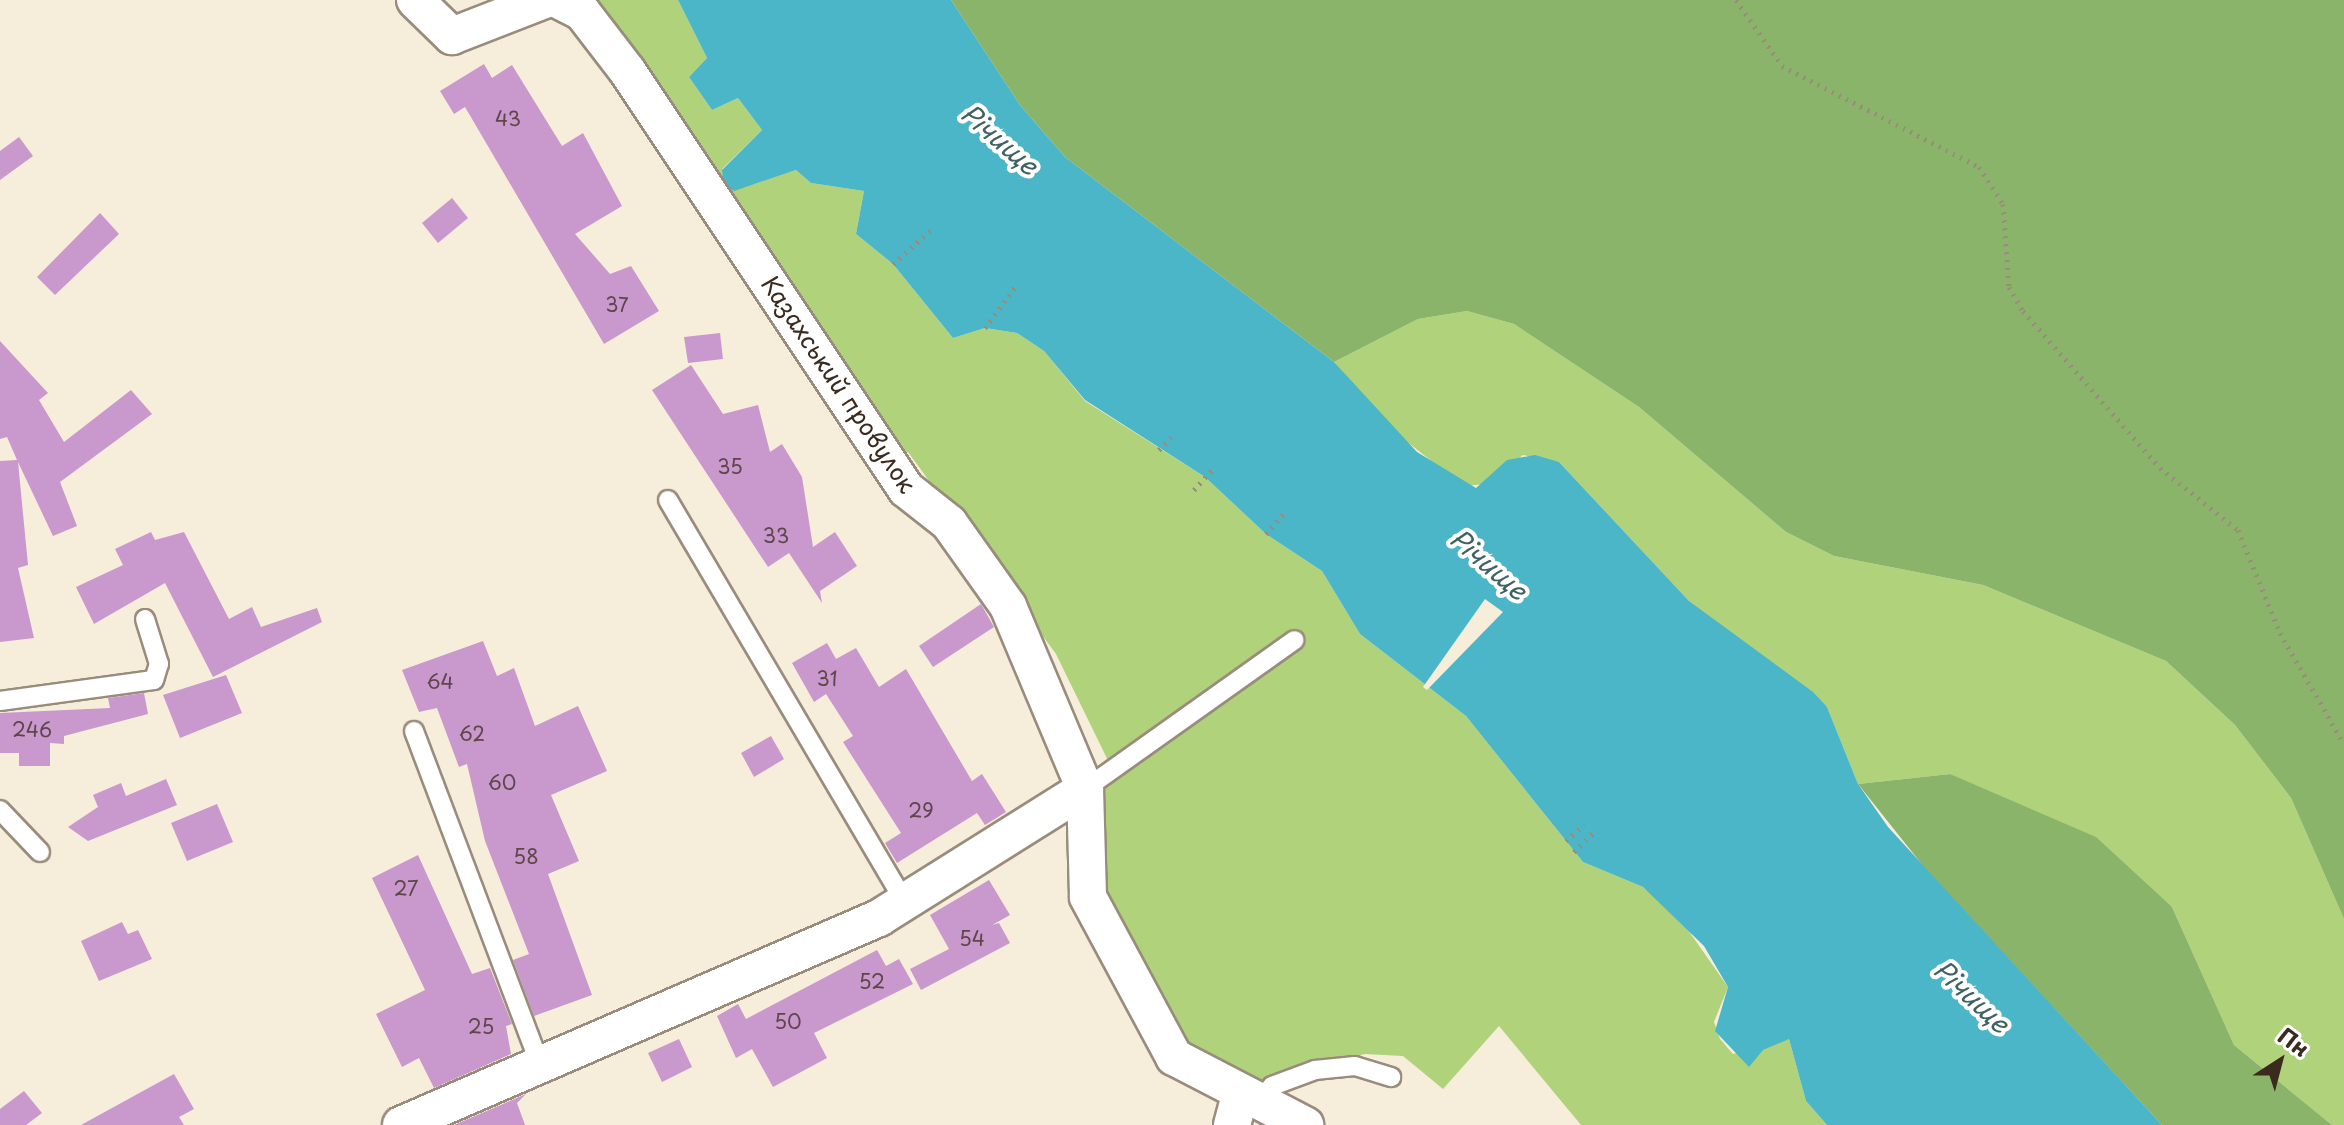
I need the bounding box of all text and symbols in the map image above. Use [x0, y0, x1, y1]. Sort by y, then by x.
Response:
water label: Річище [955, 97, 1045, 181]
house number: 43 [495, 106, 521, 130]
street label: Казахський провулок [756, 270, 922, 498]
house number: 37 [605, 292, 629, 316]
house number: 35 [717, 454, 743, 478]
water label: Річище [1444, 522, 1534, 606]
house number: 33 [763, 523, 789, 547]
house number: 31 [817, 666, 837, 690]
house number: 64 [426, 669, 454, 693]
house number: 246 [12, 717, 52, 741]
house number: 62 [459, 721, 485, 745]
house number: 60 [488, 770, 516, 794]
house number: 29 [908, 798, 934, 822]
house number: 58 [513, 844, 539, 868]
house number: 27 [394, 876, 418, 900]
house number: 54 [959, 926, 985, 950]
water label: Річище [1928, 953, 2016, 1039]
house number: 52 [859, 969, 885, 993]
house number: 50 [774, 1009, 802, 1033]
house number: 25 [468, 1014, 494, 1038]
text: Пн [2272, 1018, 2317, 1064]
north arrow [2240, 1021, 2320, 1101]

